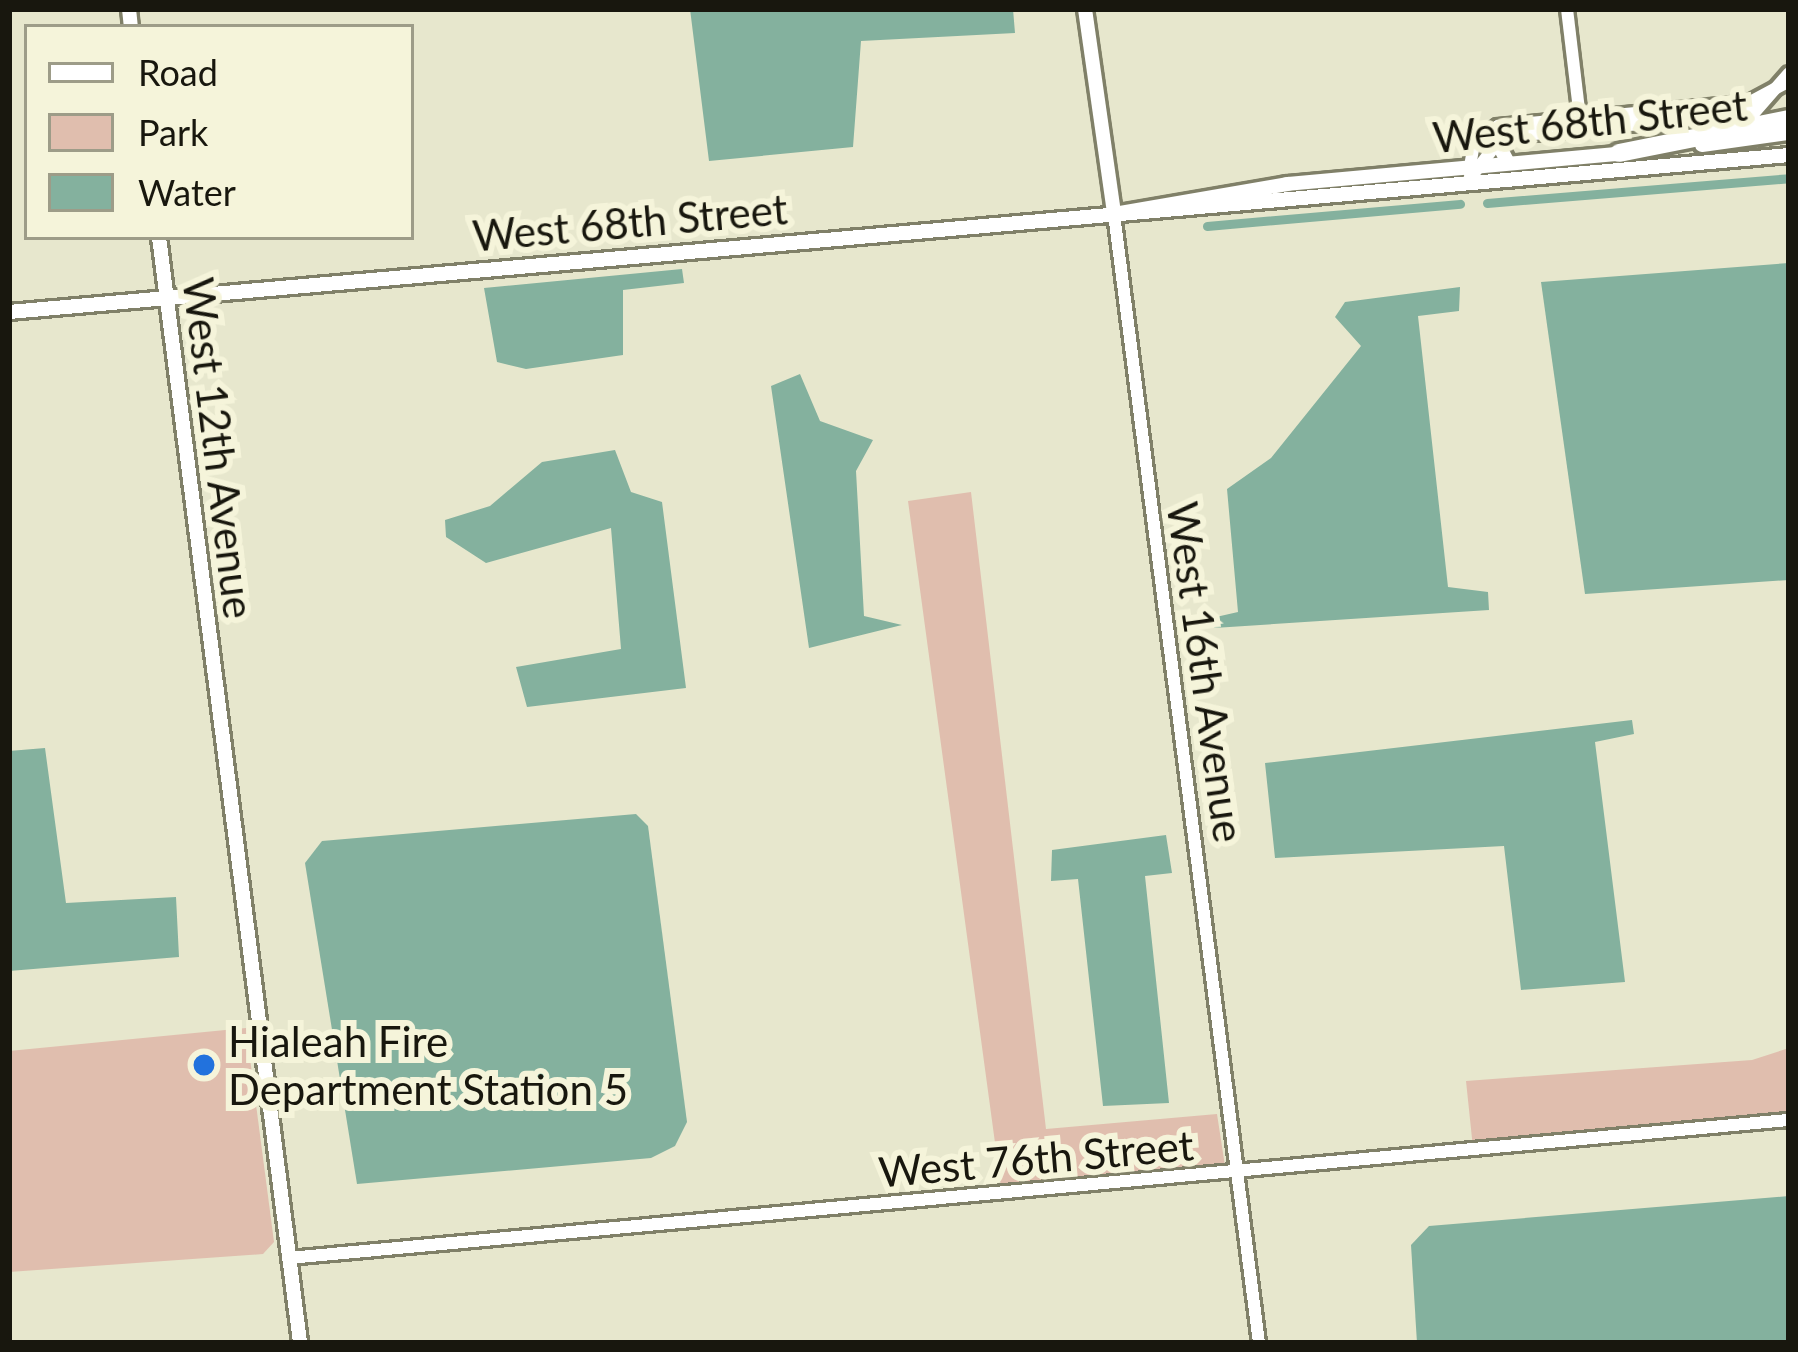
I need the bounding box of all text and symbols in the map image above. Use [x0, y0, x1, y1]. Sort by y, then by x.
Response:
legend [24, 24, 414, 240]
text: Road [138, 50, 218, 94]
street label: West 68th Street [1430, 79, 1750, 163]
text: Park [138, 110, 208, 154]
text: Water [138, 170, 236, 214]
street label: West 68th Street [470, 183, 790, 261]
street label: West 12th Avenue [173, 274, 265, 622]
street label: West 16th Avenue [1157, 498, 1255, 846]
place label: Hialeah Fire Department Station 5 [228, 1016, 628, 1114]
marker: Hialeah Fire Department Station 5 [191, 1052, 217, 1078]
street label: West 76th Street [876, 1119, 1196, 1197]

